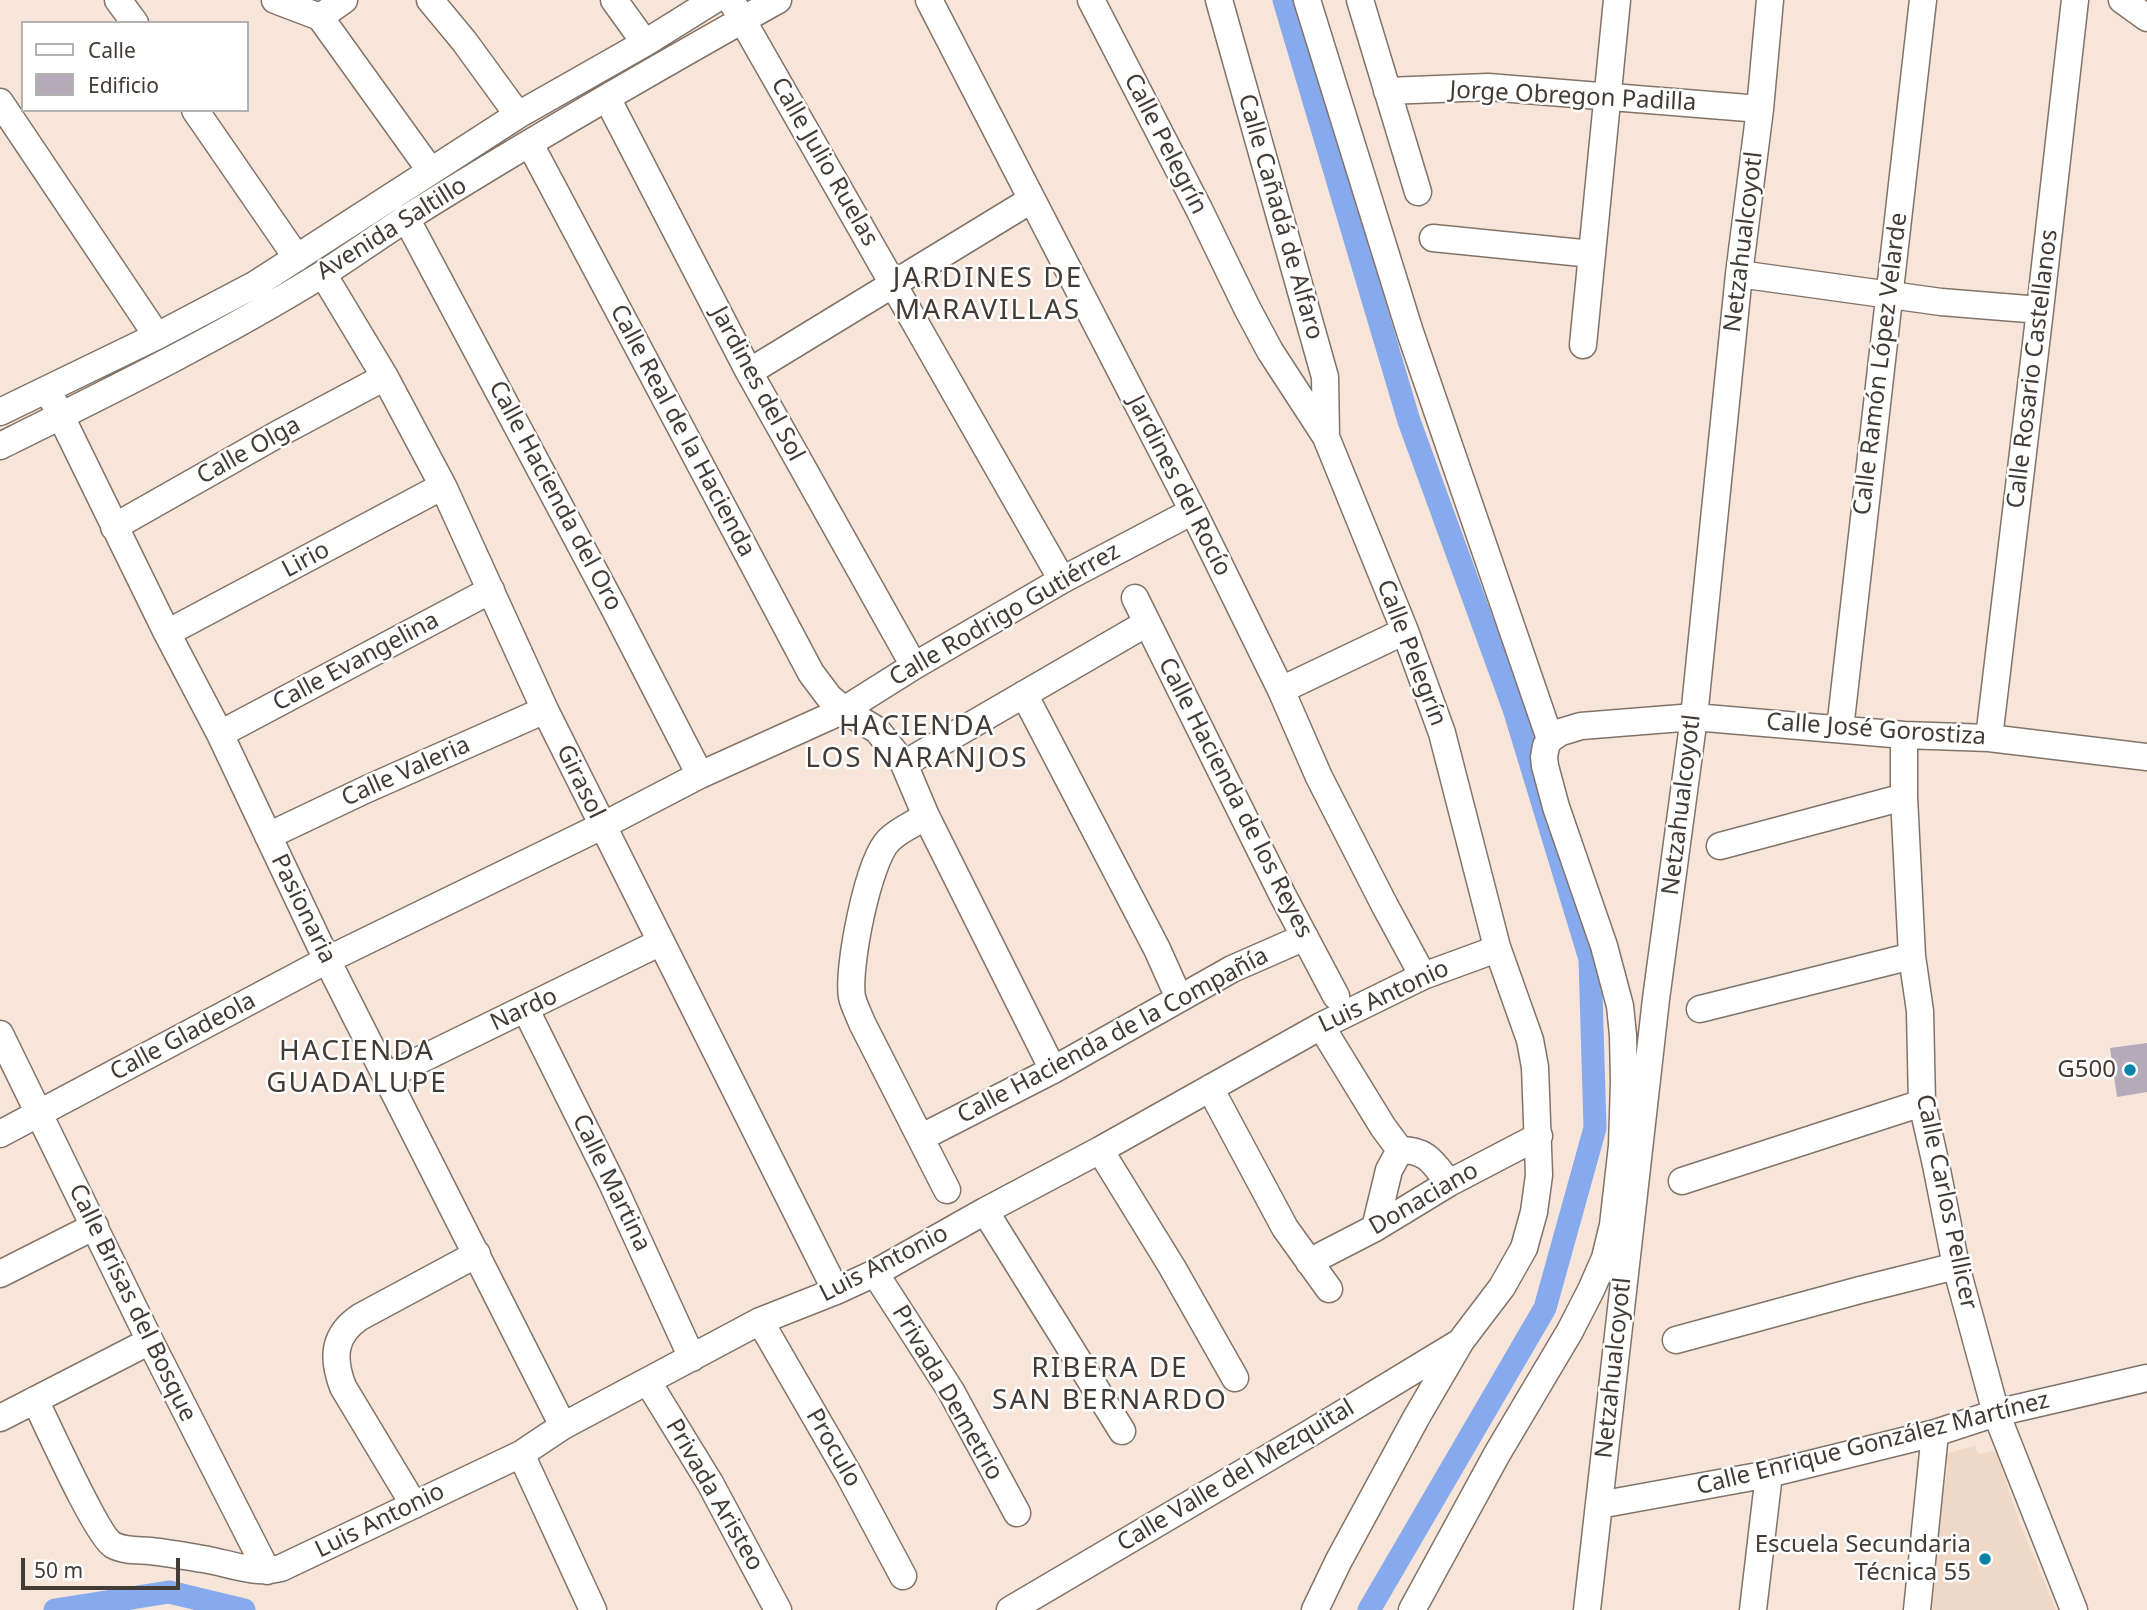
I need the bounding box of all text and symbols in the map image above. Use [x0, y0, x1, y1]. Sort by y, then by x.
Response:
legend [21, 21, 248, 112]
text: Calle [88, 36, 136, 64]
street label: Calle Pelegrín [1117, 69, 1213, 219]
text: Edificio [88, 71, 159, 99]
street label: Calle Julio Ruelas [764, 73, 884, 251]
street label: Jorge Obregon Padilla [1449, 76, 1697, 118]
street label: Calle Cañadá de Alfaro [1231, 91, 1329, 343]
street label: Netzahualcoyotl [1719, 150, 1769, 334]
street label: Avenida Saltillo [312, 171, 472, 287]
street label: Calle Ramón López Velarde [1848, 211, 1914, 517]
street label: Calle Rosario Castellanos [2002, 228, 2064, 510]
district label: JARDINES DE MARAVILLAS [894, 262, 1082, 328]
street label: Calle Real de la Hacienda [603, 300, 761, 562]
street label: Jardines del Sol [704, 302, 810, 466]
street label: Calle Hacienda del Oro [482, 376, 628, 616]
street label: Jardines del Rocío [1121, 391, 1237, 581]
street label: Calle Olga [192, 411, 306, 491]
street label: Lirio [277, 536, 335, 584]
street label: Calle Rodrigo Gutiérrez [885, 537, 1125, 693]
street label: Calle Pelegrín [1370, 576, 1452, 730]
street label: Calle Evangelina [268, 606, 444, 718]
street label: Calle Hacienda de los Reyes [1152, 653, 1318, 943]
street label: Calle José Gorostiza [1765, 708, 1987, 752]
district label: HACIENDA LOS NARANJOS [807, 710, 1027, 776]
street label: Netzahualcoyotl [1657, 713, 1707, 897]
street label: Calle Valeria [337, 731, 475, 813]
street label: Girasol [550, 740, 610, 824]
street label: Pasionaria [264, 850, 342, 968]
street label: Calle Hacienda de la Compañía [953, 942, 1273, 1130]
street label: Luis Antonio [1314, 954, 1454, 1040]
street label: Nardo [486, 982, 562, 1038]
street label: Calle Gladeola [105, 987, 261, 1087]
district label: HACIENDA GUADALUPE [267, 1035, 447, 1101]
place label: G500 [2057, 1056, 2116, 1084]
marker: G500 [2122, 1062, 2138, 1078]
street label: Calle Carlos Pellicer [1909, 1092, 1983, 1312]
street label: Calle Martina [565, 1110, 657, 1256]
street label: Donaciano [1364, 1156, 1484, 1242]
street label: Calle Brisas del Bosque [62, 1180, 202, 1426]
street label: Luis Antonio [815, 1219, 953, 1309]
street label: Netzahualcoyotl [1590, 1276, 1638, 1460]
street label: Privada Demetrio [885, 1300, 1009, 1486]
district label: RIBERA DE SAN BERNARDO [994, 1352, 1226, 1418]
street label: Calle Enrique González Martínez [1694, 1386, 2052, 1502]
street label: Calle Valle del Mezquital [1112, 1394, 1360, 1558]
street label: Proculo [799, 1404, 867, 1492]
street label: Privada Aristeo [659, 1414, 769, 1576]
street label: Luis Antonio [311, 1477, 449, 1565]
place label: Escuela Secundaria Técnica 55 [1755, 1531, 1971, 1587]
scale bar [24, 1544, 184, 1588]
marker: Escuela Secundaria Técnica 55 [1977, 1551, 1993, 1567]
text: 50 m [34, 1556, 83, 1584]

